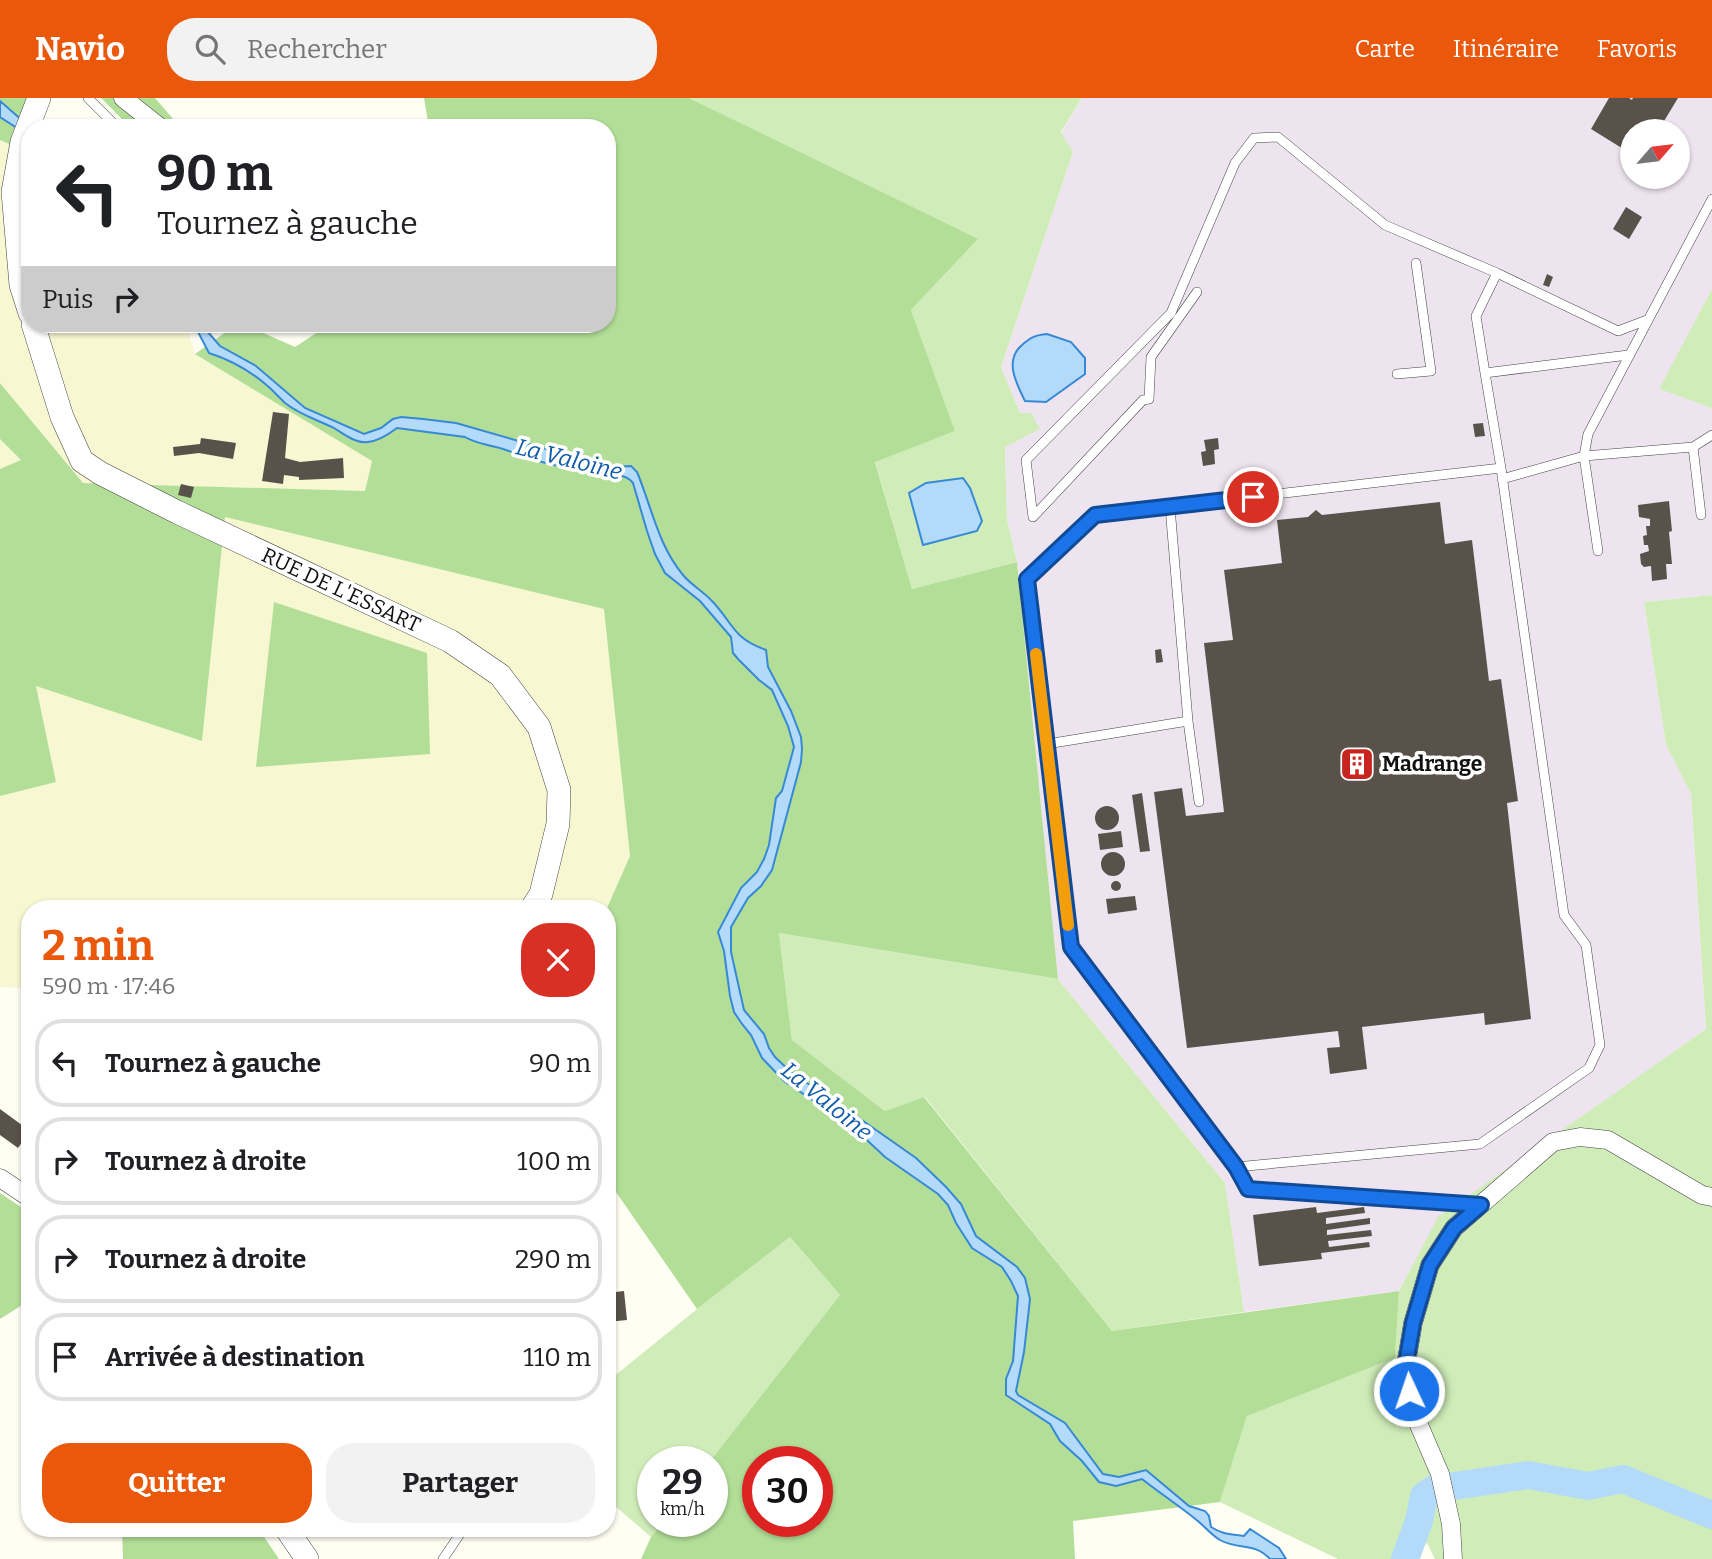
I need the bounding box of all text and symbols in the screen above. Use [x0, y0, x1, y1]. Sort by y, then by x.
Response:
search box [167, 18, 657, 81]
text: Navio [35, 29, 125, 69]
icon: search [191, 30, 229, 68]
text: Rechercher [247, 34, 387, 65]
text: Carte [1355, 35, 1415, 63]
text: Itinéraire [1453, 35, 1559, 63]
text: Favoris [1597, 35, 1677, 63]
north arrow [1620, 119, 1690, 189]
map controls [1620, 119, 1690, 189]
text: 90 m [157, 144, 273, 203]
icon: left [42, 147, 133, 238]
text: Tournez à gauche [157, 204, 418, 242]
icon: right [107, 280, 145, 318]
text: Puis [42, 284, 93, 315]
water label: La Valoine [513, 432, 625, 486]
pin [1223, 467, 1283, 527]
icon: arrive [1234, 478, 1272, 516]
street label: RUE DE L'ESSART [257, 542, 425, 638]
building icon: Madrange [1338, 745, 1376, 783]
place label: Madrange [1382, 751, 1482, 777]
text: 2 min [42, 921, 154, 971]
button: close [521, 923, 595, 997]
text: 590 m · 17:46 [42, 972, 175, 1000]
icon: left [46, 1044, 84, 1082]
text: Tournez à gauche [105, 1048, 321, 1079]
text: 90 m [529, 1048, 591, 1079]
water label: La Valoine [776, 1056, 878, 1146]
icon: right [46, 1142, 84, 1180]
text: Tournez à droite [105, 1146, 306, 1177]
text: 100 m [517, 1146, 591, 1177]
icon: right [46, 1240, 84, 1278]
text: Tournez à droite [105, 1244, 306, 1275]
text: 290 m [515, 1244, 591, 1275]
icon: arrive [46, 1338, 84, 1376]
text: Arrivée à destination [105, 1342, 364, 1373]
text: 110 m [523, 1342, 591, 1373]
position arrow [1372, 1354, 1446, 1428]
button: Quitter [42, 1443, 312, 1523]
button: Partager [326, 1443, 595, 1523]
speed limit sign: 30 [742, 1446, 833, 1537]
text: 29 [662, 1461, 703, 1503]
text: km/h [660, 1498, 705, 1520]

